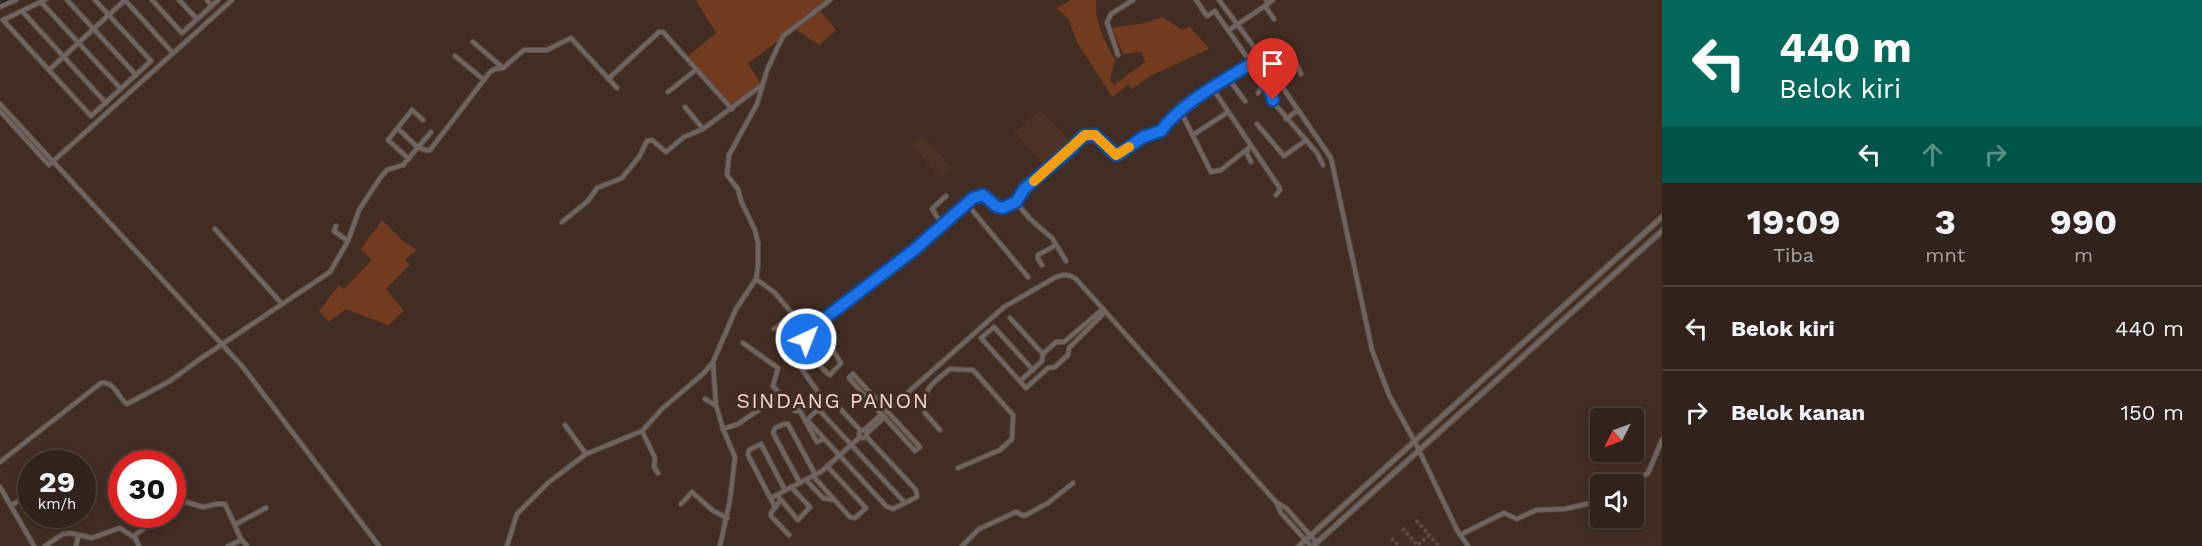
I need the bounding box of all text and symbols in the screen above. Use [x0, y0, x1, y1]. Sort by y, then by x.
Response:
text: 440 m [1779, 23, 1912, 72]
icon: left [1680, 24, 1758, 102]
pin [1247, 38, 1298, 100]
icon: arrive [1256, 47, 1289, 80]
text: Belok kiri [1779, 73, 1901, 105]
icon: left [1853, 138, 1886, 171]
icon: ahead [1916, 138, 1949, 171]
icon: right [1979, 138, 2012, 171]
text: 19:09 [1747, 201, 1841, 243]
text: 3 [1935, 201, 1956, 243]
text: 990 [2050, 201, 2117, 243]
text: Tiba [1773, 243, 1814, 267]
text: mnt [1925, 243, 1965, 267]
text: m [2074, 243, 2093, 267]
position arrow [774, 307, 838, 371]
icon: left [1680, 312, 1713, 345]
text: Belok kiri [1731, 316, 1835, 341]
text: 440 m [2115, 316, 2184, 341]
district label: SINDANG PANON [736, 388, 930, 413]
icon: right [1680, 396, 1713, 429]
text: Belok kanan [1731, 400, 1865, 425]
text: 150 m [2120, 400, 2184, 425]
north arrow [1590, 408, 1644, 462]
map controls [1590, 408, 1644, 528]
speed limit sign: 30 [108, 450, 186, 528]
text: 29 [39, 464, 75, 499]
button: sound [1590, 474, 1644, 528]
text: km/h [38, 495, 76, 513]

